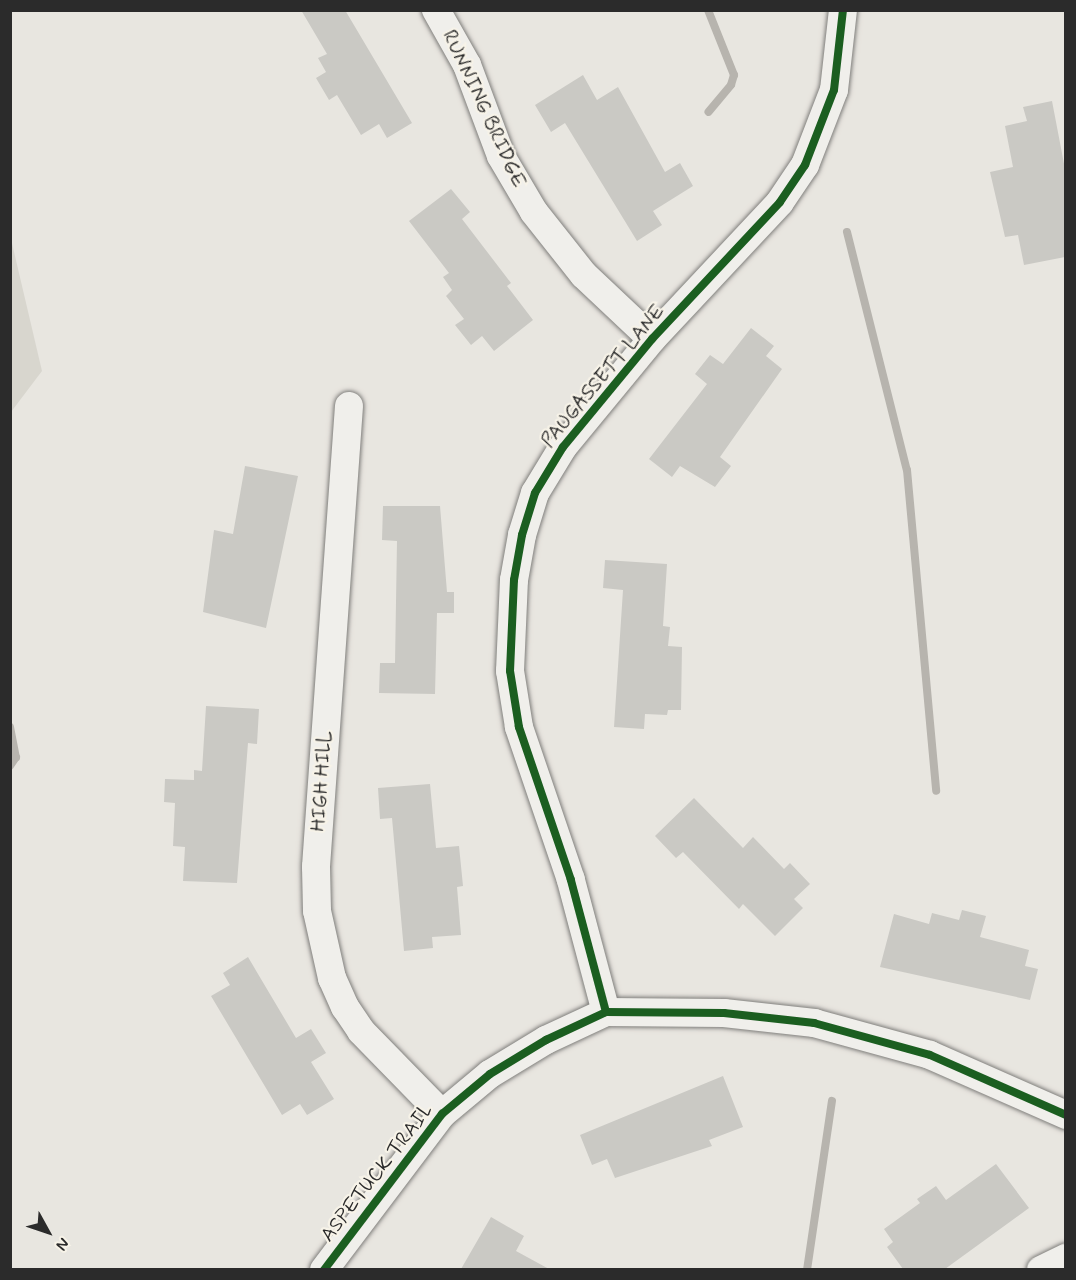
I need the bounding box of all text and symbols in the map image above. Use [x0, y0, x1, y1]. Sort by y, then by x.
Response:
street label: RUNNING BRIDGE [437, 26, 531, 192]
street label: PAUGASSETT LANE [536, 300, 670, 452]
street label: HIGH HILL [306, 730, 338, 832]
street label: ASPETUCK TRAIL [316, 1099, 438, 1247]
north arrow [18, 1202, 78, 1262]
text: N [51, 1233, 74, 1255]

